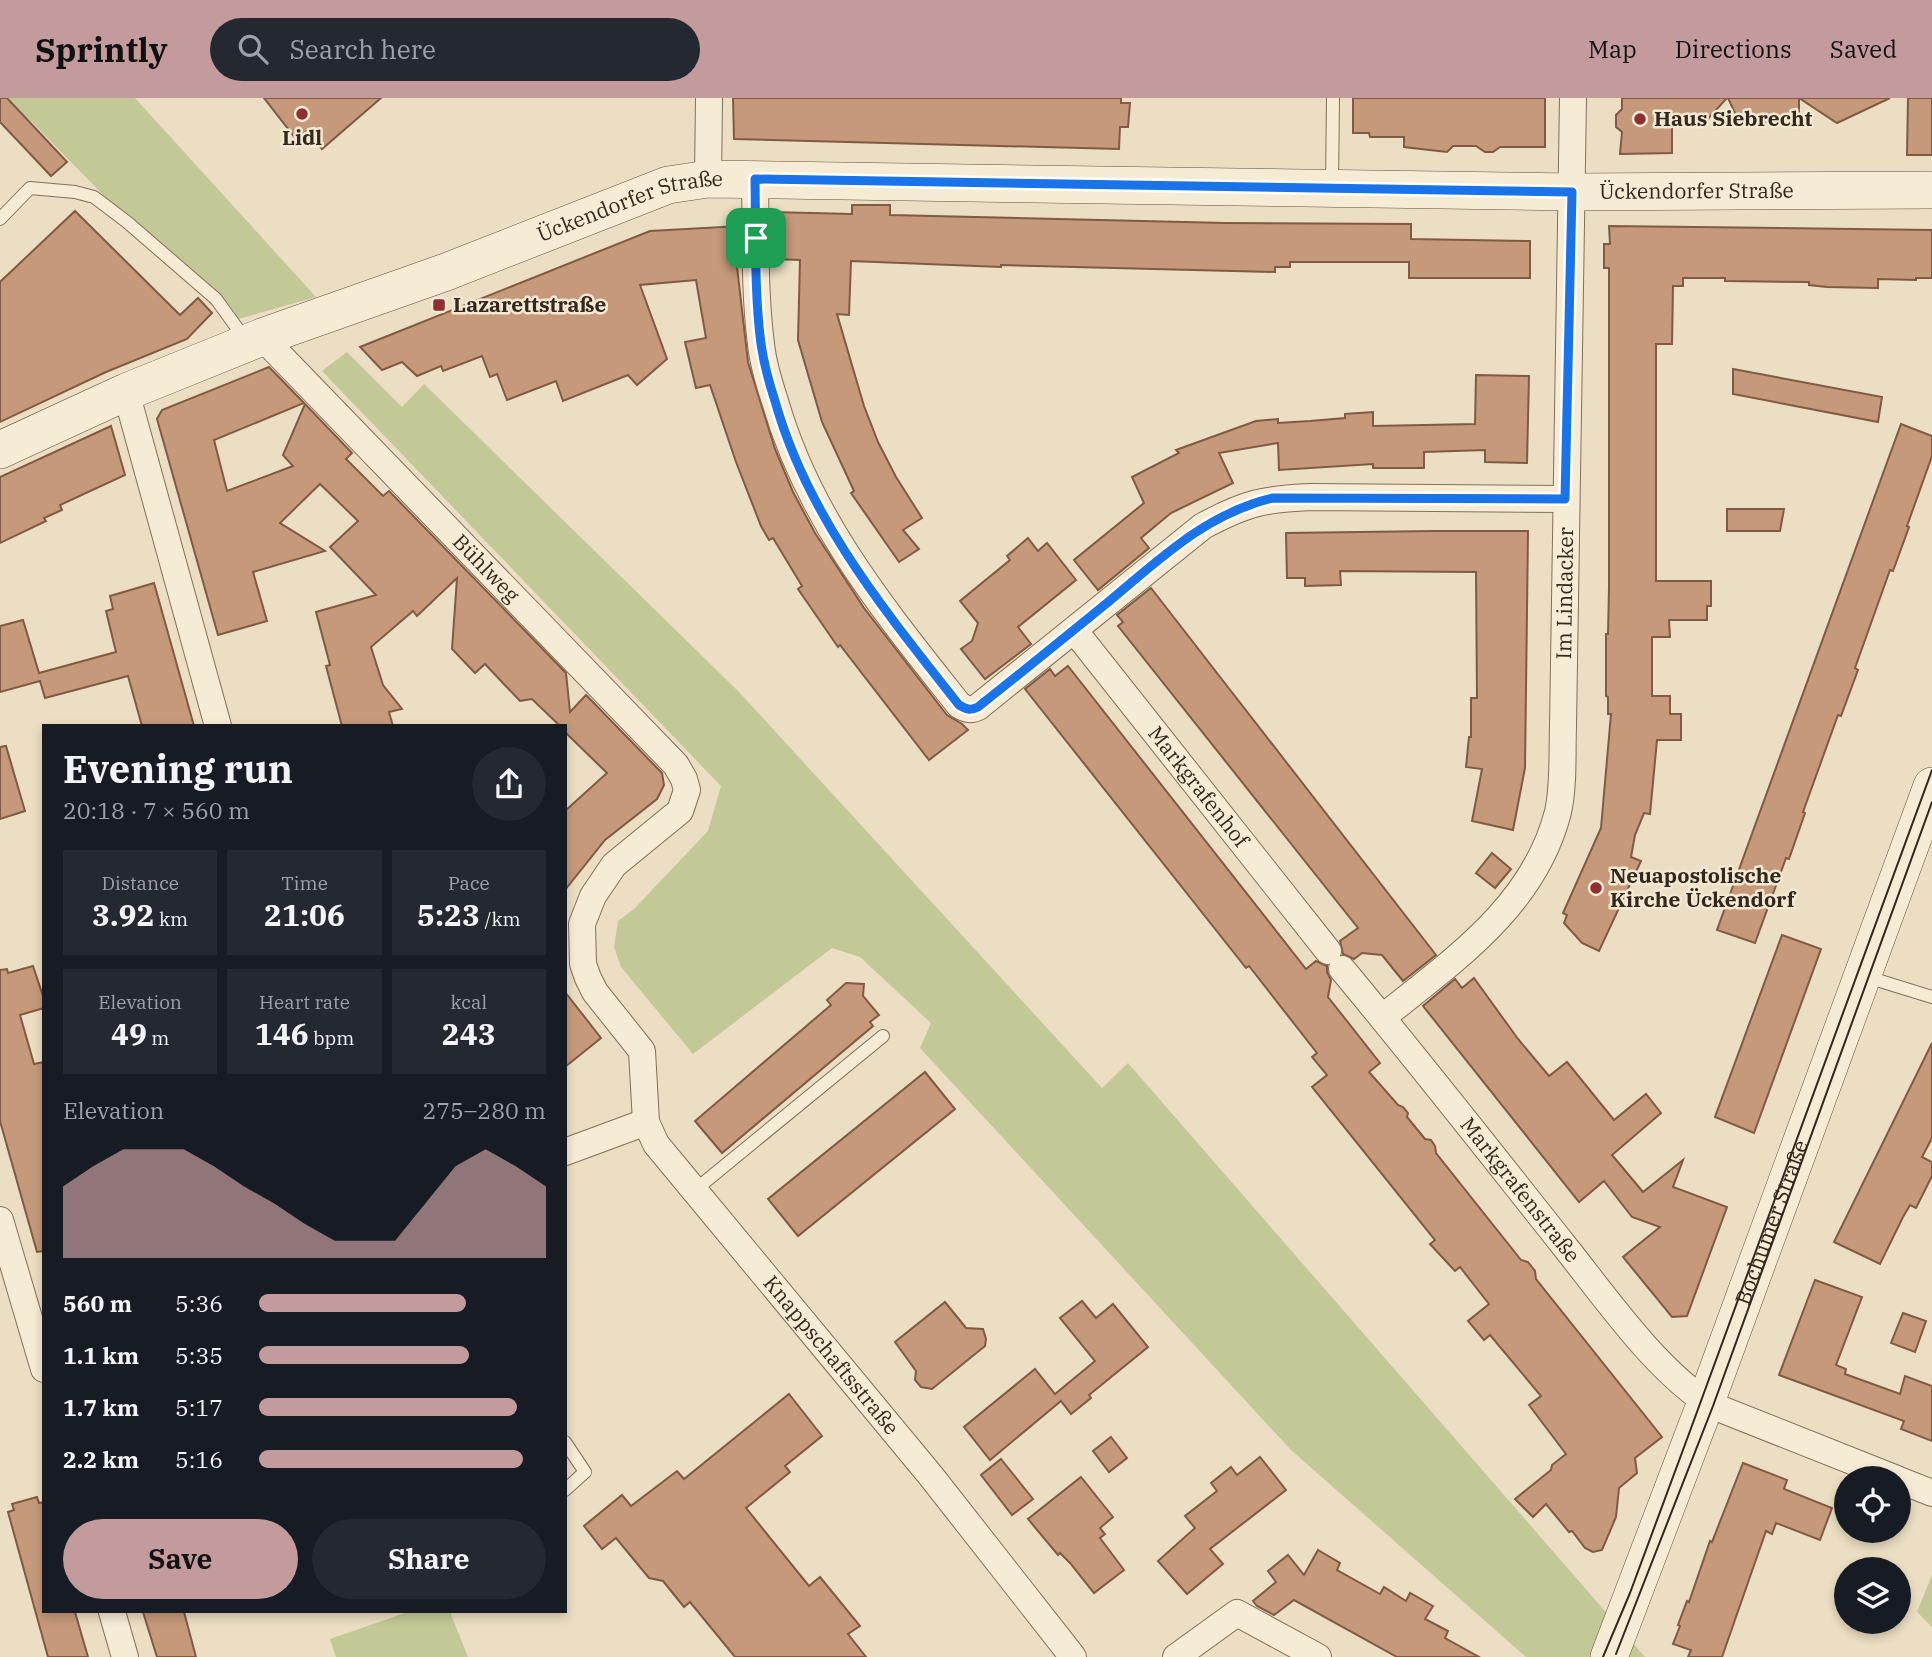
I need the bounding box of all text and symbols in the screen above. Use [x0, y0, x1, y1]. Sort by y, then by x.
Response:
search box [210, 18, 700, 81]
text: Sprintly [35, 28, 168, 71]
icon: search [234, 30, 272, 68]
text: Search here [290, 32, 436, 66]
text: Map [1588, 33, 1637, 65]
text: Directions [1675, 33, 1792, 65]
text: Saved [1830, 33, 1897, 65]
place label: Haus Siebrecht [1654, 104, 1813, 132]
marker: Lidl [294, 106, 310, 122]
marker: Haus Siebrecht [1632, 111, 1648, 127]
place label: Lidl [282, 123, 322, 151]
street label: Ückendorfer Straße [533, 164, 723, 248]
street label: Ückendorfer Straße [1599, 176, 1794, 205]
pin [726, 208, 786, 268]
icon: arrive [737, 219, 775, 257]
place label: Lazarettstraße [453, 290, 607, 318]
marker: Lazarettstraße [431, 297, 447, 313]
street label: Im Lindacker [1549, 526, 1579, 660]
street label: Bühlweg [447, 527, 527, 608]
street label: Markgrafenhof [1142, 720, 1257, 854]
text: Evening run [63, 744, 293, 793]
button: share [472, 747, 546, 821]
text: 20:18 · 7 × 560 m [63, 795, 250, 825]
place label: Neuapostolische Kirche Ückendorf [1610, 861, 1797, 913]
text: Distance [101, 871, 179, 895]
text: Time [281, 871, 328, 895]
text: Pace [448, 871, 490, 895]
marker: Neuapostolische Kirche Ückendorf [1588, 880, 1604, 896]
text: 3.92 [92, 895, 155, 934]
text: 21:06 [264, 895, 345, 934]
text: 5:23 [417, 895, 480, 934]
text: km [155, 907, 188, 931]
text: /km [480, 907, 521, 931]
text: Elevation [98, 990, 182, 1014]
text: Heart rate [259, 990, 350, 1014]
text: kcal [451, 990, 487, 1014]
text: 49 [111, 1014, 147, 1053]
text: 146 [255, 1014, 309, 1053]
text: 243 [442, 1014, 496, 1053]
text: m [147, 1026, 169, 1050]
text: bpm [309, 1026, 354, 1050]
text: Elevation [63, 1095, 164, 1125]
text: 275–280 m [422, 1095, 546, 1125]
street label: Markgrafenstraße [1455, 1111, 1587, 1268]
street label: Bochumer Straße [1728, 1136, 1814, 1309]
street label: Knappschaftsstraße [758, 1269, 906, 1440]
text: 560 m [63, 1288, 132, 1318]
text: 5:36 [175, 1288, 223, 1318]
text: 1.1 km [63, 1340, 139, 1370]
text: 5:35 [175, 1340, 223, 1370]
text: 1.7 km [63, 1392, 139, 1422]
text: 5:17 [175, 1392, 223, 1422]
text: 2.2 km [63, 1444, 139, 1474]
text: 5:16 [175, 1444, 223, 1474]
map controls [1834, 1466, 1911, 1634]
button: locate [1834, 1466, 1911, 1543]
button: Save [63, 1519, 298, 1599]
button: Share [312, 1519, 546, 1599]
button: layers [1834, 1557, 1911, 1634]

